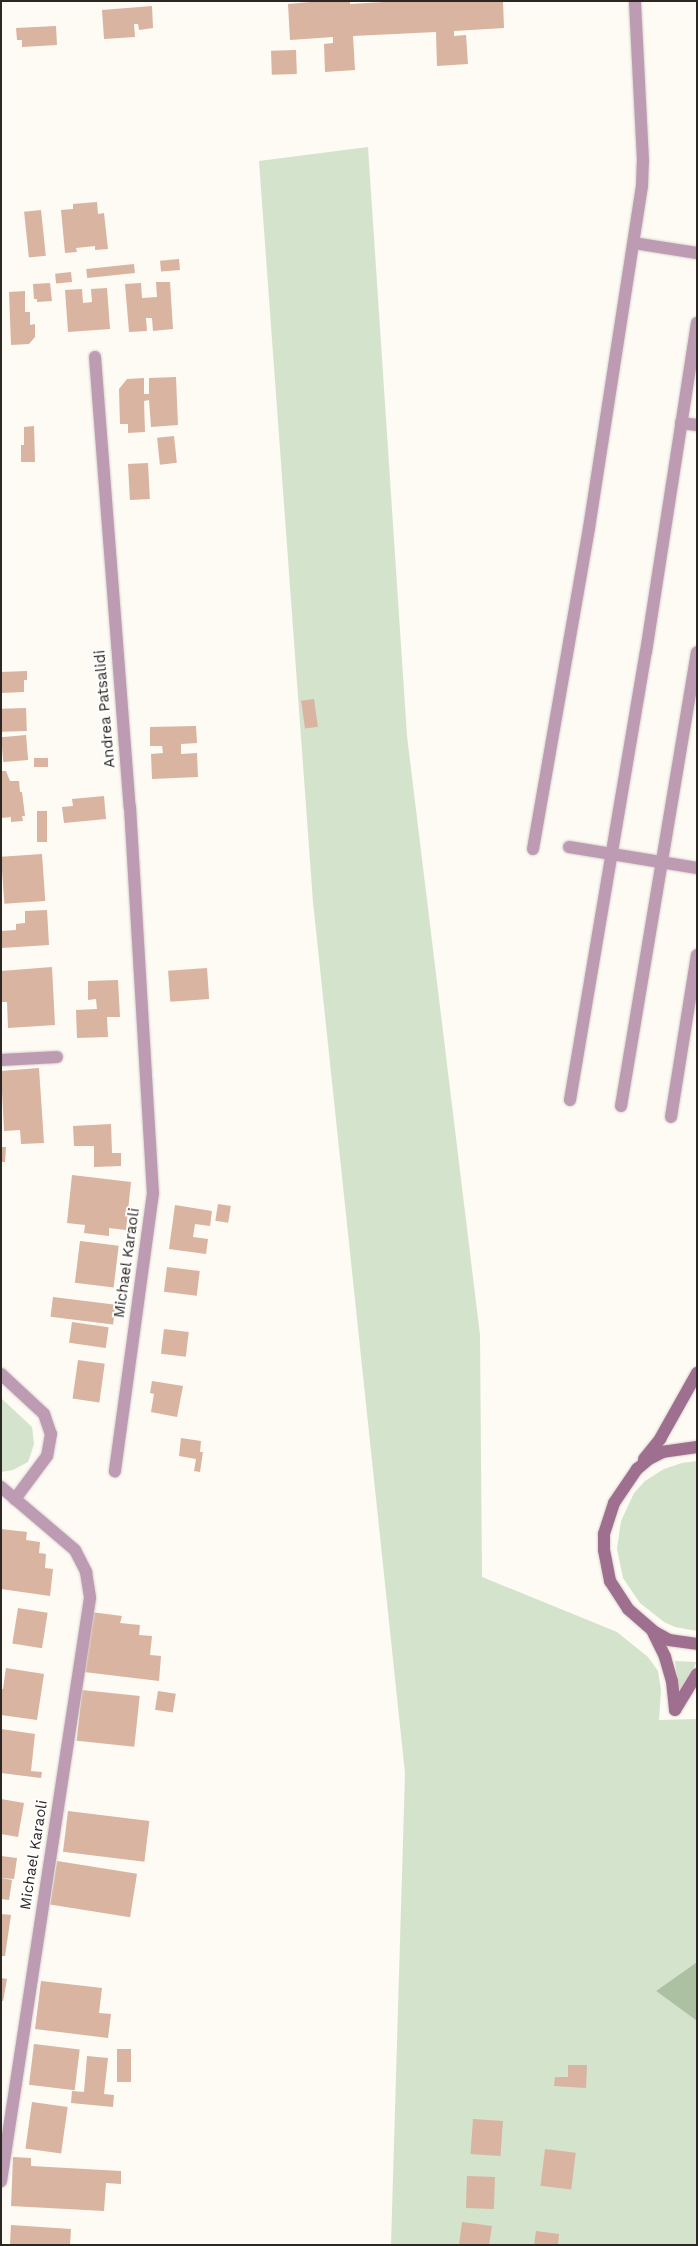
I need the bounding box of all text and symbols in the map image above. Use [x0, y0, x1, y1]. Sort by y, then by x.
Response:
street label: Andrea Patsalidi [91, 649, 119, 769]
street label: Michael Karaoli [110, 1207, 144, 1319]
street label: Michael Karaoli [16, 1799, 52, 1911]

